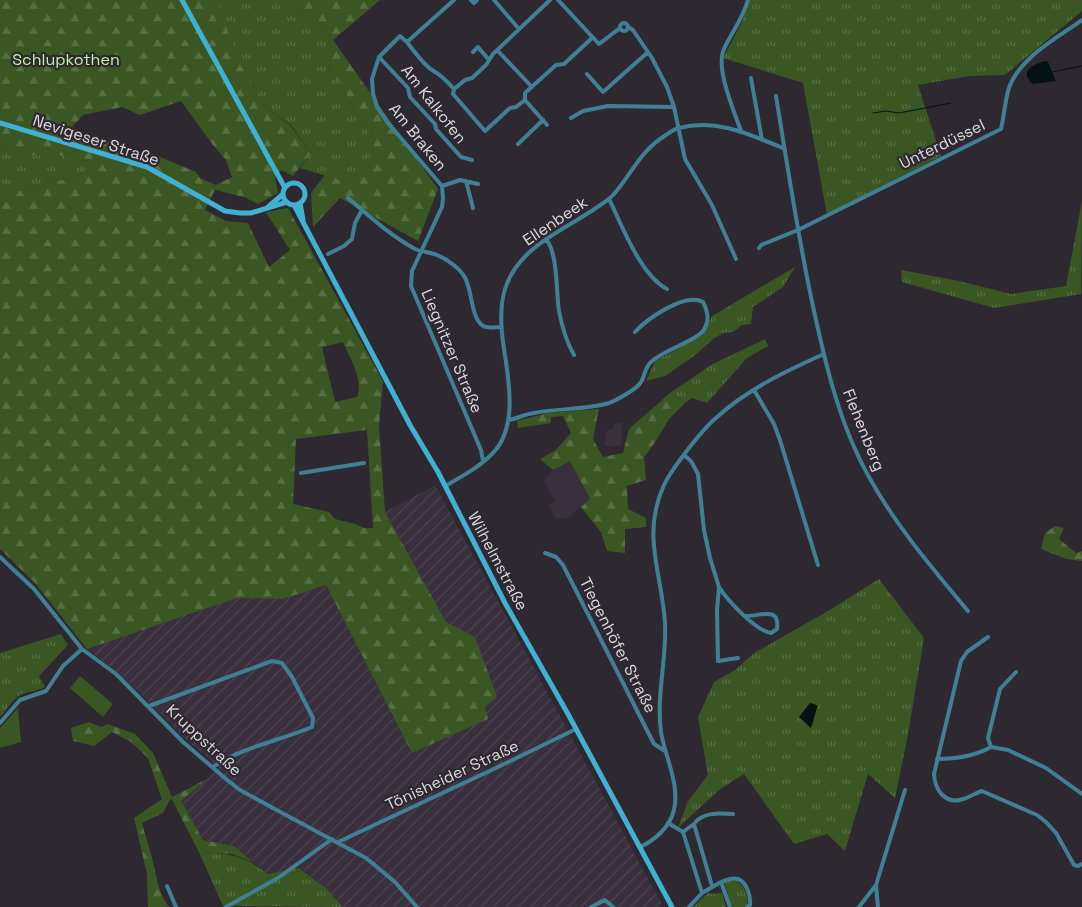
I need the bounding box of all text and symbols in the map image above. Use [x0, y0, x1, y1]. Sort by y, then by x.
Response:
park label: Schlupkothen [12, 49, 120, 70]
street label: Am Kalkofen [397, 60, 471, 148]
street label: Am Braken [384, 99, 452, 175]
street label: Nevigeser Straße [30, 110, 162, 170]
street label: Unterdüssel [896, 114, 988, 174]
street label: Ellenbeek [518, 191, 592, 250]
street label: Liegnitzer Straße [416, 286, 488, 416]
street label: Flehenberg [838, 386, 890, 474]
street label: Wilhelmstraße [463, 508, 533, 614]
street label: Tiegenhöfer Straße [575, 574, 661, 716]
street label: Kruppstraße [162, 699, 246, 781]
street label: Tönisheider Straße [382, 735, 522, 815]

